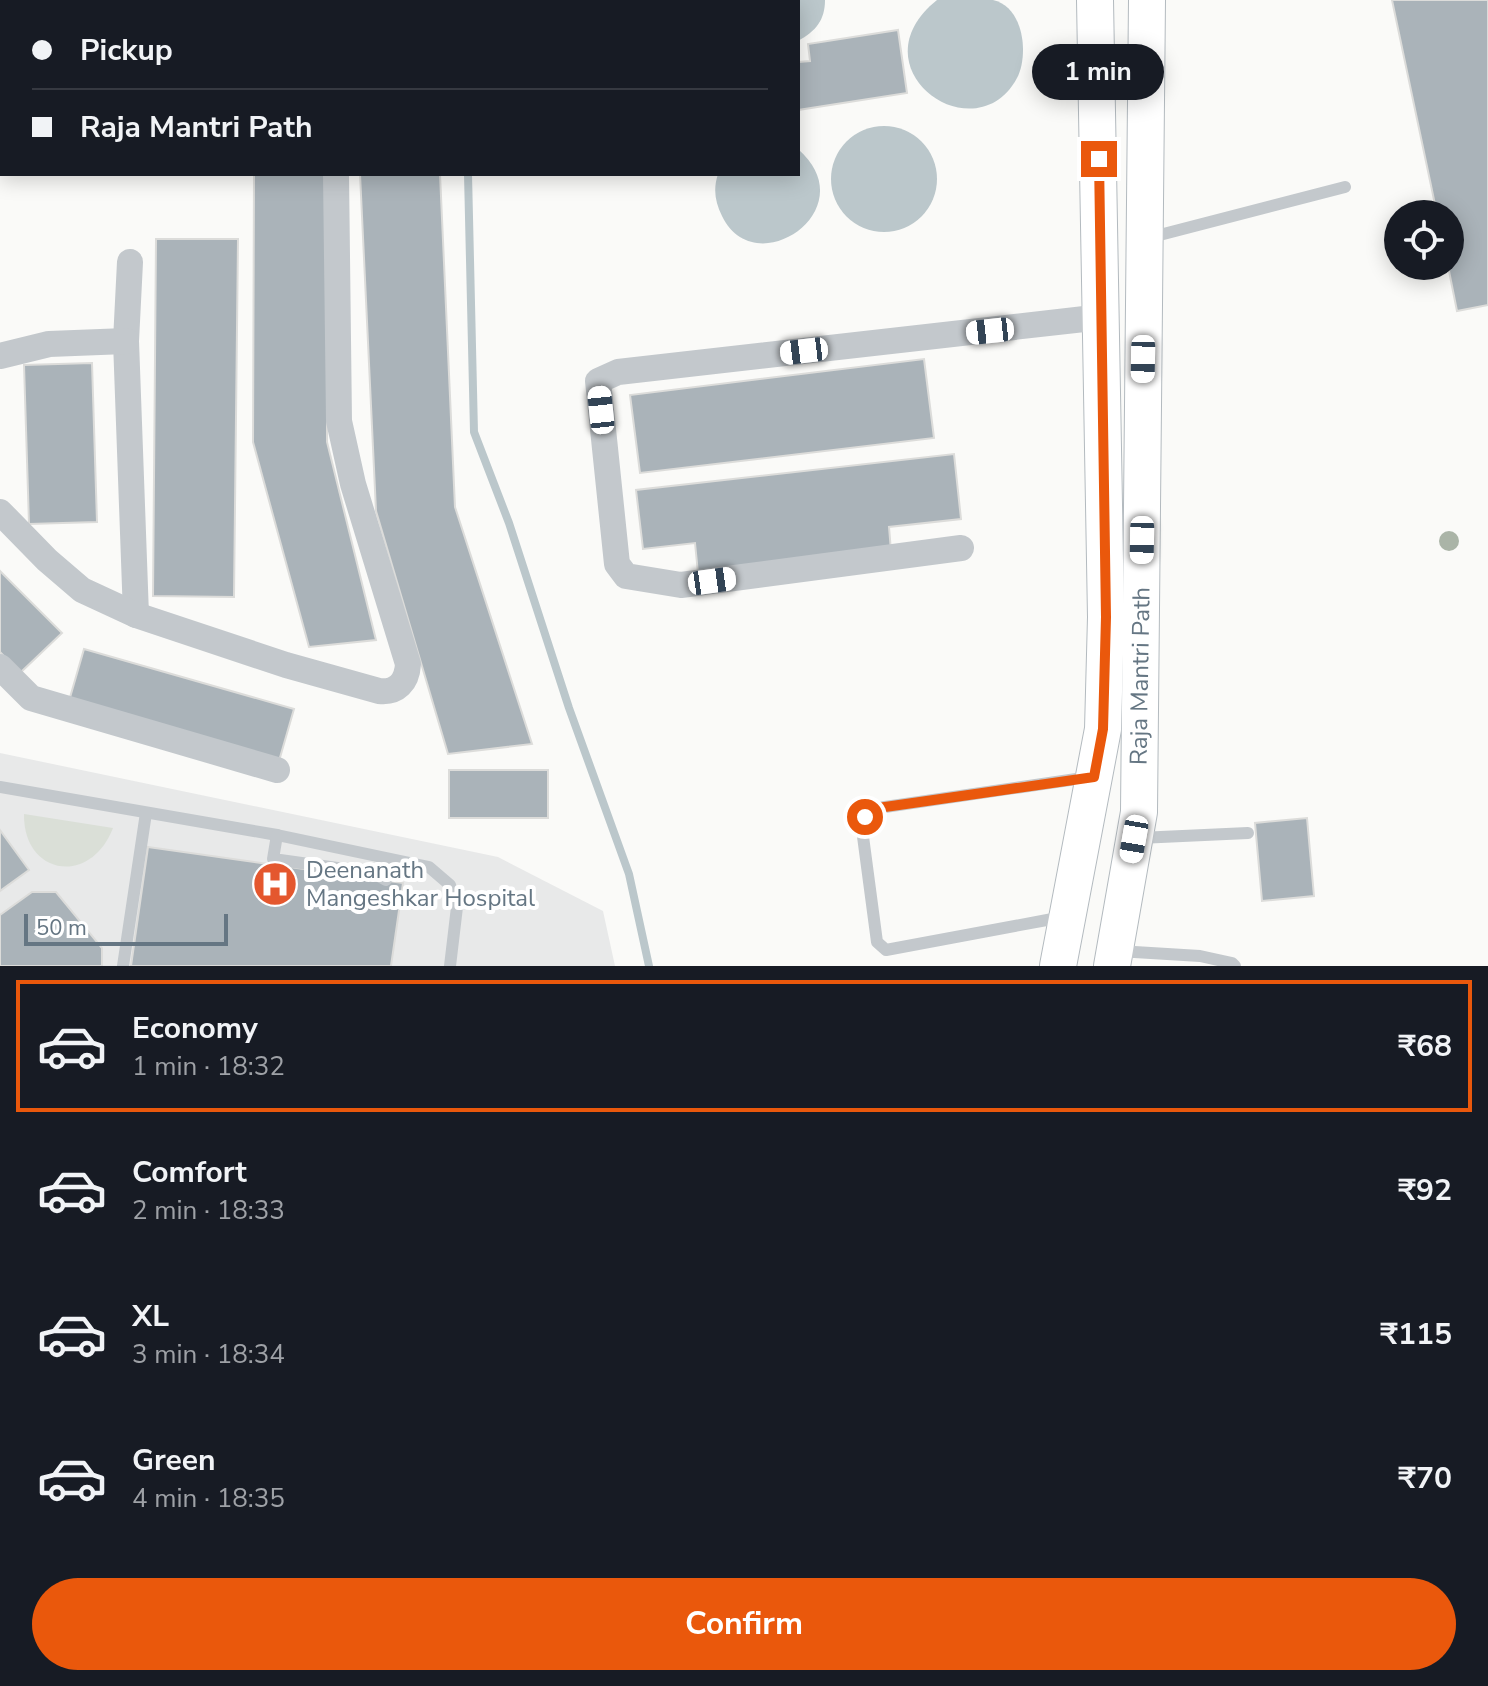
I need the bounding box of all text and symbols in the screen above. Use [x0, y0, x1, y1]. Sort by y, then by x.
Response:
text: Pickup [80, 30, 173, 71]
callout: 1 min [1033, 43, 1165, 99]
text: 1 min [1064, 54, 1132, 89]
text: Raja Mantri Path [80, 107, 313, 148]
route end [1081, 141, 1117, 177]
map controls [1384, 200, 1464, 280]
button: locate [1384, 200, 1464, 280]
car [965, 317, 1015, 345]
car [1131, 335, 1155, 383]
car [779, 336, 829, 366]
car [587, 385, 615, 435]
car [1130, 516, 1154, 564]
car [687, 566, 737, 596]
street label: Raja Mantri Path [1122, 587, 1158, 765]
route start [847, 799, 883, 835]
car [1118, 813, 1150, 865]
place label: Deenanath Mangeshkar Hospital [306, 854, 535, 914]
hospital icon: Deenanath Mangeshkar Hospital [251, 860, 299, 908]
scale bar [24, 910, 228, 946]
text: 50 m [36, 913, 87, 943]
text: Economy [132, 1008, 258, 1049]
icon: car [36, 1010, 108, 1082]
text: ₹68 [1398, 1026, 1452, 1067]
text: 1 min · 18:32 [132, 1049, 285, 1084]
text: Comfort [132, 1152, 247, 1193]
icon: car [36, 1154, 108, 1226]
text: ₹92 [1398, 1170, 1452, 1211]
text: 2 min · 18:33 [132, 1193, 285, 1228]
text: XL [132, 1296, 169, 1337]
icon: car [36, 1298, 108, 1370]
text: ₹115 [1380, 1314, 1452, 1355]
text: 3 min · 18:34 [132, 1337, 285, 1372]
text: Green [132, 1440, 216, 1481]
icon: car [36, 1442, 108, 1514]
text: ₹70 [1398, 1458, 1452, 1499]
text: 4 min · 18:35 [132, 1481, 285, 1516]
button: Confirm [32, 1578, 1456, 1670]

